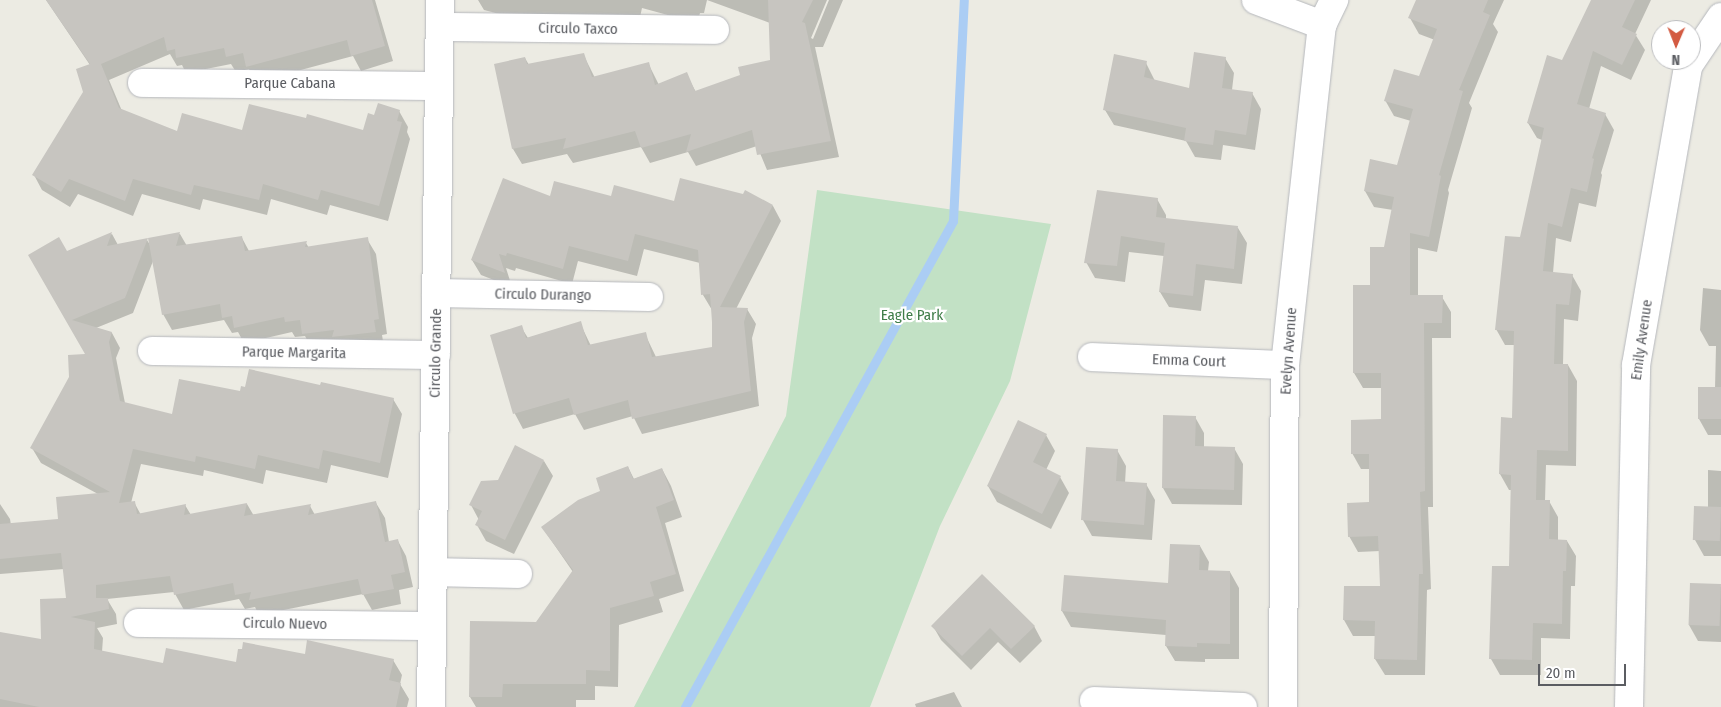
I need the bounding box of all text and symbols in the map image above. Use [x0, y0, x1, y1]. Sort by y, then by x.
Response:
street label: Circulo Taxco [538, 19, 618, 39]
north arrow [1651, 20, 1701, 70]
text: N [1671, 51, 1680, 68]
street label: Parque Cabana [244, 75, 336, 93]
street label: Circulo Durango [494, 285, 592, 305]
street label: Emily Avenue [1627, 298, 1657, 382]
park label: Eagle Park [881, 307, 943, 325]
street label: Evelyn Avenue [1277, 307, 1301, 395]
street label: Circulo Grande [426, 308, 446, 398]
street label: Parque Margarita [242, 343, 346, 363]
street label: Emma Court [1152, 351, 1226, 371]
street label: Circulo Nuevo [243, 614, 327, 634]
scale bar [1541, 654, 1628, 686]
text: 20 m [1546, 664, 1576, 682]

